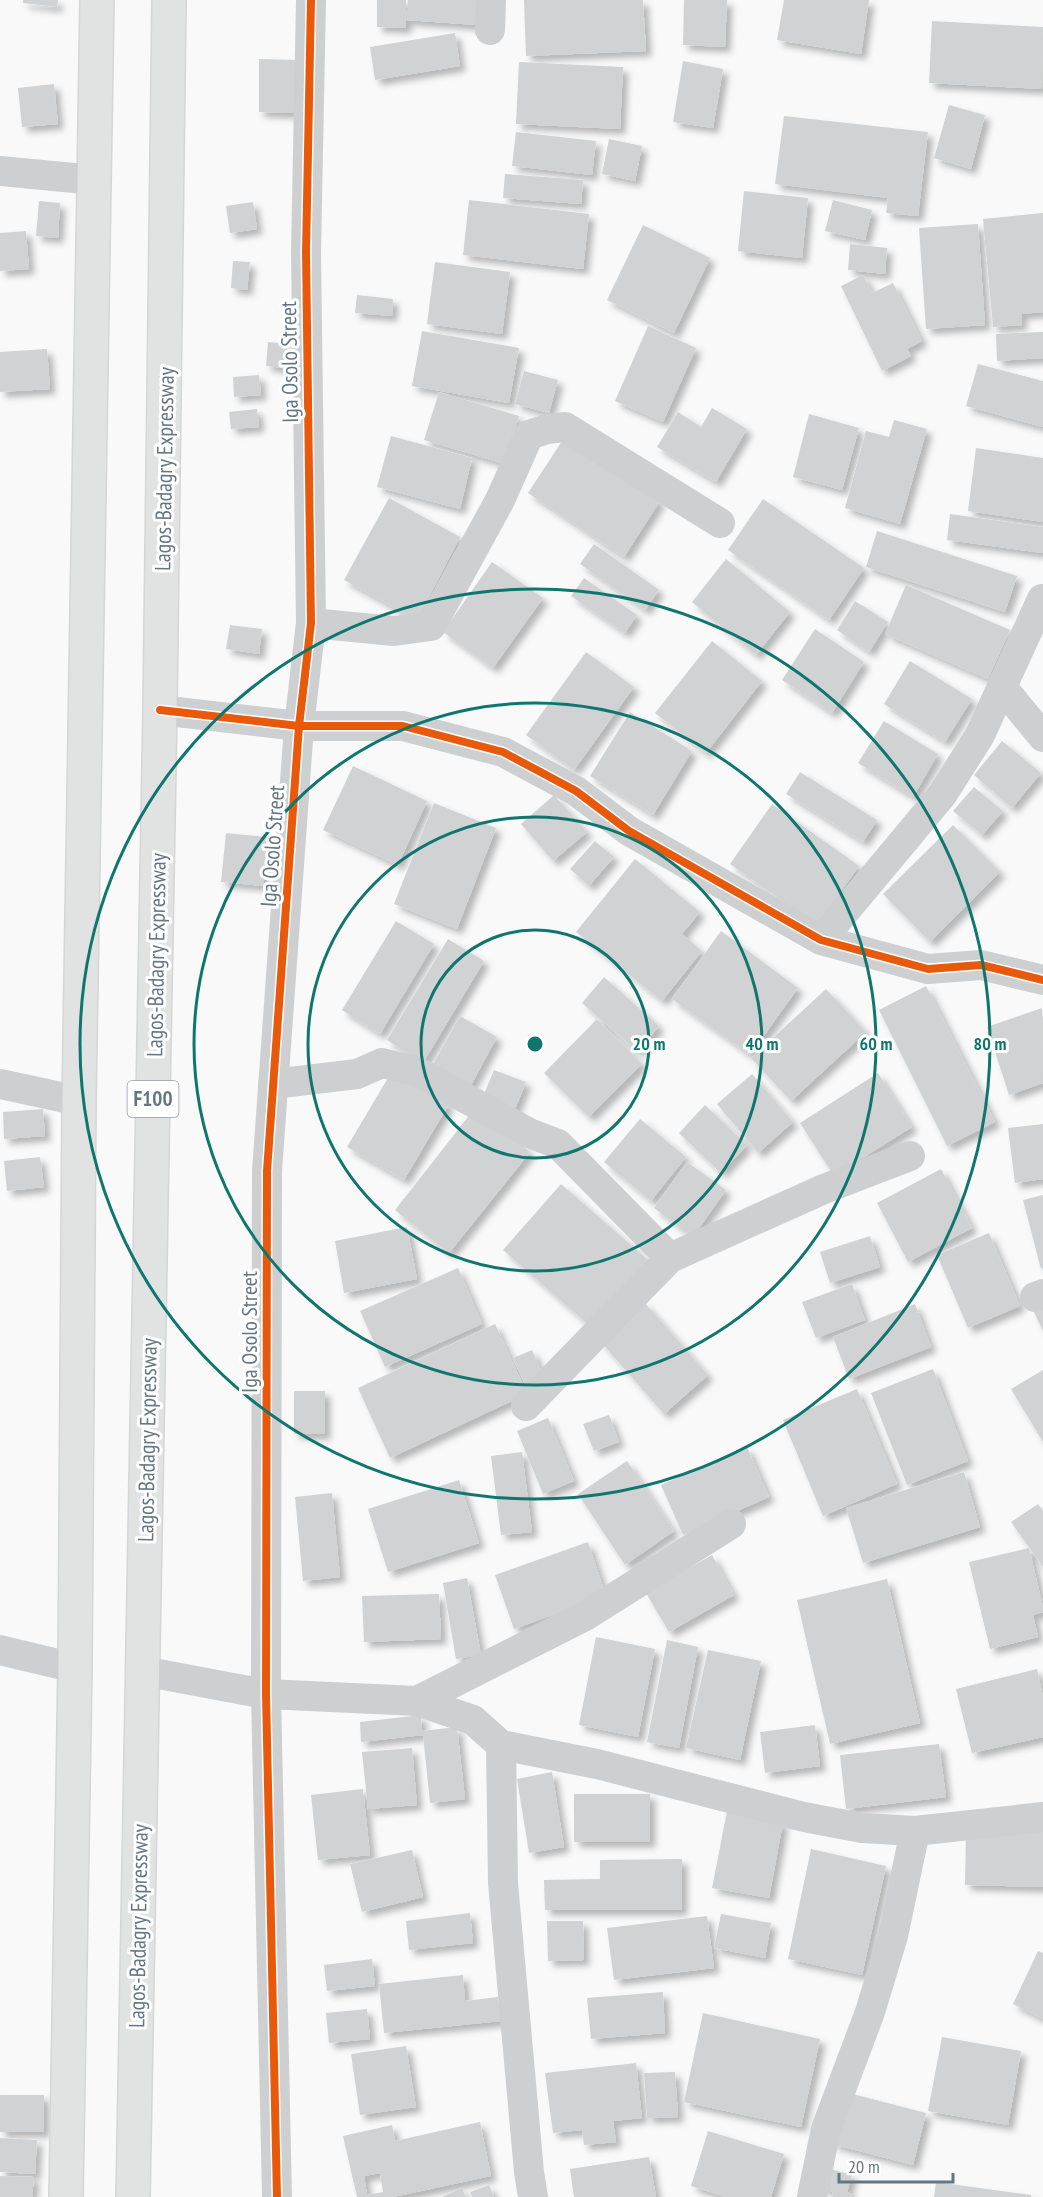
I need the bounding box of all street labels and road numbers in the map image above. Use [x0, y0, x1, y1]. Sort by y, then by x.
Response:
street label: Iga Osolo Street [274, 301, 304, 423]
street label: Lagos-Badagry Expressway [148, 366, 180, 571]
street label: Iga Osolo Street [254, 784, 290, 908]
street label: Lagos-Badagry Expressway [140, 852, 172, 1057]
road number: F100 [128, 1081, 178, 1117]
street label: Iga Osolo Street [235, 1271, 263, 1393]
street label: Lagos-Badagry Expressway [131, 1337, 163, 1542]
street label: Lagos-Badagry Expressway [122, 1823, 154, 2028]

